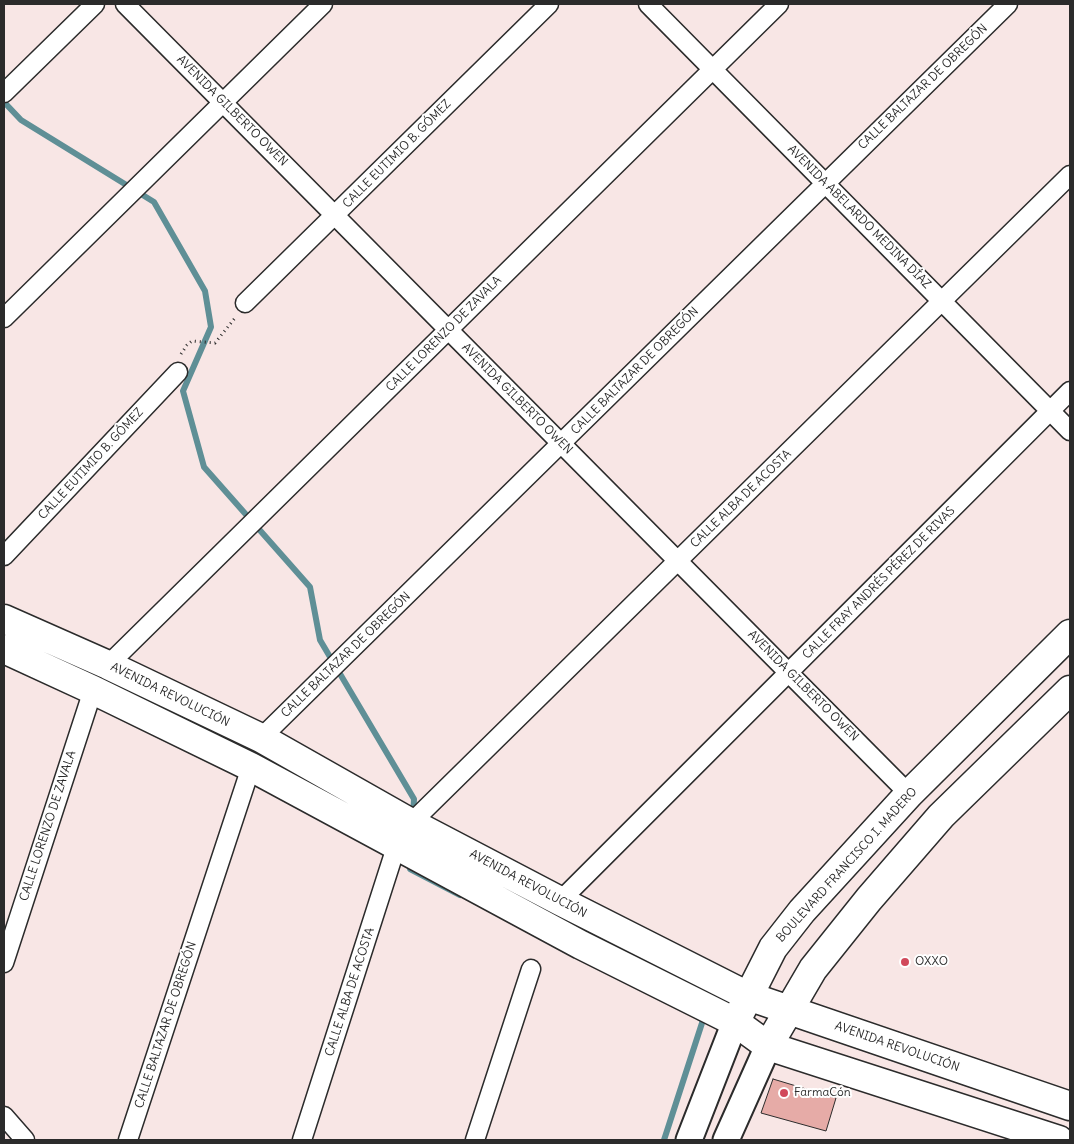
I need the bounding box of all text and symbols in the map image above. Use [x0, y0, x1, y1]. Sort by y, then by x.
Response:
street label: CALLE BALTAZAR DE OBREGÓN [855, 21, 991, 153]
street label: AVENIDA GILBERTO OWEN [174, 53, 290, 169]
street label: CALLE EUTIMIO B. GÓMEZ [340, 97, 454, 211]
street label: AVENIDA ABELARDO MEDINA DÍAZ [784, 142, 934, 292]
street label: CALLE LORENZO DE ZAVALA [383, 273, 505, 395]
street label: CALLE BALTAZAR DE OBREGÓN [568, 304, 702, 438]
street label: AVENIDA GILBERTO OWEN [459, 341, 575, 457]
street label: CALLE EUTIMIO B. GÓMEZ [36, 405, 146, 523]
street label: CALLE ALBA DE ACOSTA [688, 447, 794, 551]
street label: CALLE FRAY ANDRÉS PÉREZ DE RIVAS [800, 504, 958, 662]
street label: CALLE BALTAZAR DE OBREGÓN [278, 589, 414, 721]
street label: AVENIDA GILBERTO OWEN [745, 628, 861, 744]
street label: AVENIDA REVOLUCIÓN [108, 660, 232, 730]
street label: CALLE LORENZO DE ZAVALA [17, 749, 79, 903]
street label: BOULEVARD FRANCISCO I. MADERO [774, 785, 920, 945]
street label: AVENIDA REVOLUCIÓN [467, 847, 589, 921]
street label: CALLE ALBA DE ACOSTA [322, 926, 378, 1058]
street label: CALLE BALTAZAR DE OBREGÓN [132, 940, 200, 1110]
place label: OXXO [915, 955, 948, 969]
marker: OXXO [899, 956, 911, 968]
street label: AVENIDA REVOLUCIÓN [833, 1019, 961, 1075]
place label: FarmaCón [794, 1086, 851, 1100]
marker: FarmaCón [778, 1087, 790, 1099]

